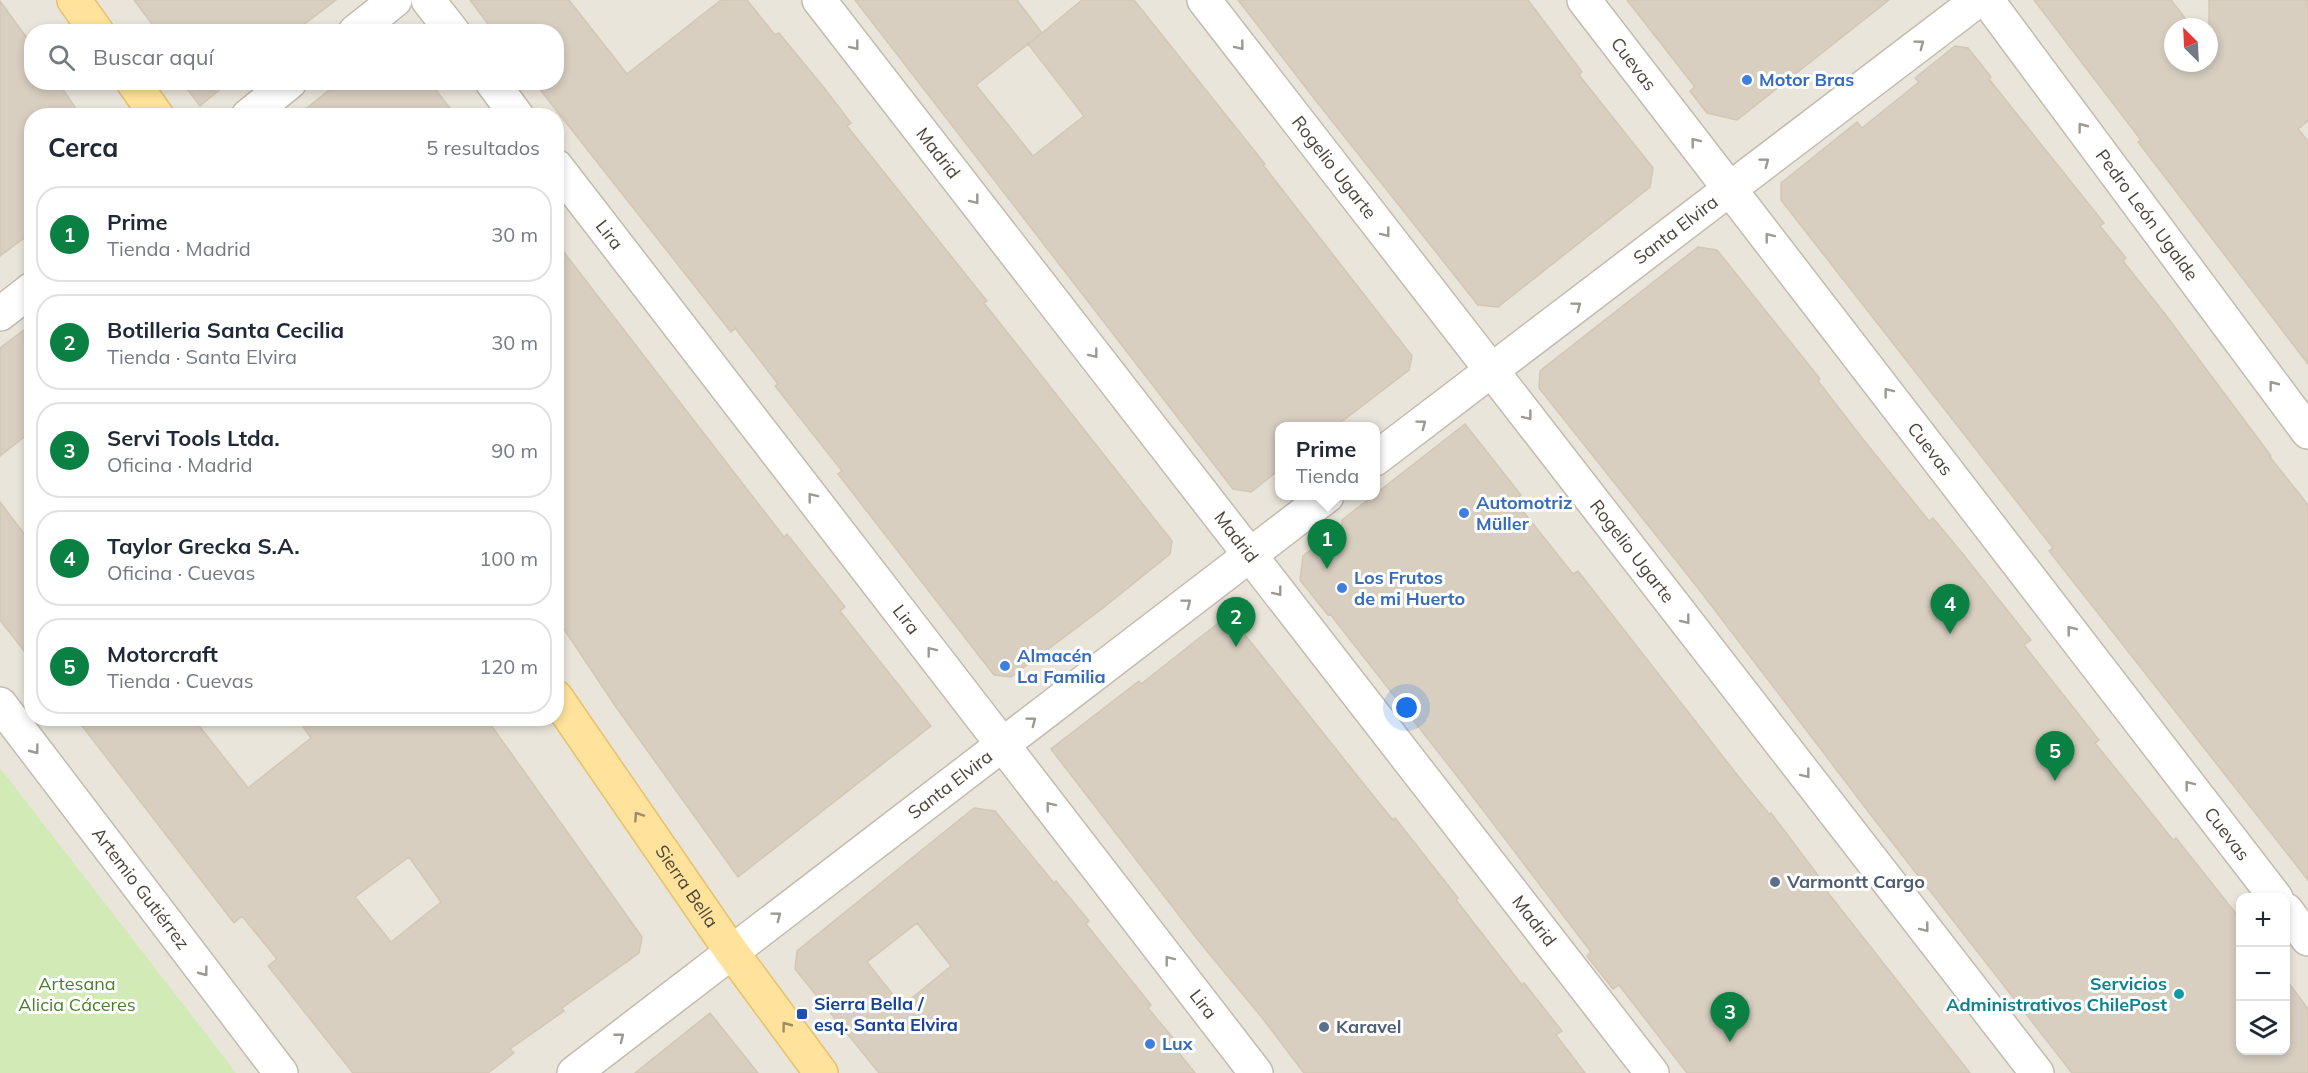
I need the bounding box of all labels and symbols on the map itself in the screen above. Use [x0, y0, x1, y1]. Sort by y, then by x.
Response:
north arrow [2164, 18, 2218, 72]
street label: Cuevas [1606, 33, 1662, 95]
one-way arrow [1233, 39, 1244, 50]
one-way arrow [848, 40, 859, 51]
one-way arrow [1914, 40, 1925, 51]
place label: Motor Bras [1759, 68, 1854, 91]
marker: Motor Bras [1740, 73, 1754, 87]
street label: Rogelio Ugarte [1287, 111, 1382, 223]
street label: Madrid [911, 123, 965, 183]
one-way arrow [2078, 123, 2089, 134]
one-way arrow [1692, 138, 1703, 149]
street label: Pedro León Ugalde [2091, 144, 2204, 285]
one-way arrow [1759, 158, 1770, 169]
street label: Santa Elvira [1629, 190, 1722, 269]
one-way arrow [967, 194, 978, 205]
street label: Lira [591, 215, 628, 254]
one-way arrow [1378, 226, 1389, 237]
one-way arrow [1765, 233, 1776, 244]
one-way arrow [1570, 302, 1581, 313]
one-way arrow [1087, 348, 1098, 359]
one-way arrow [2269, 380, 2280, 391]
one-way arrow [1884, 388, 1895, 399]
one-way arrow [1521, 409, 1532, 420]
street label: Cuevas [1903, 418, 1958, 480]
one-way arrow [1415, 420, 1426, 431]
place label: Automotriz Müller [1476, 491, 1572, 535]
one-way arrow [808, 493, 819, 504]
street label: Rogelio Ugarte [1585, 495, 1680, 607]
marker: Automotriz Müller [1457, 506, 1471, 520]
street label: Madrid [1209, 507, 1263, 567]
pin: 1 [1308, 520, 1346, 569]
place label: Los Frutos de mi Huerto [1354, 566, 1465, 610]
marker: Los Frutos de mi Huerto [1335, 581, 1349, 595]
pin: 4 [1930, 584, 1970, 634]
one-way arrow [1271, 585, 1282, 596]
pin: 2 [1216, 598, 1256, 647]
one-way arrow [1181, 599, 1192, 610]
street label: Lira [888, 600, 925, 639]
one-way arrow [1679, 613, 1690, 624]
one-way arrow [2067, 626, 2078, 637]
place label: Almacén La Familia [1017, 644, 1106, 688]
one-way arrow [927, 647, 938, 658]
marker: Almacén La Familia [998, 659, 1012, 673]
your location [1392, 693, 1421, 722]
one-way arrow [1025, 717, 1036, 728]
pin: 5 [2036, 732, 2074, 781]
one-way arrow [28, 743, 39, 754]
street label: Santa Elvira [903, 745, 997, 824]
one-way arrow [1798, 767, 1809, 778]
one-way arrow [2186, 780, 2197, 791]
one-way arrow [1046, 801, 1057, 812]
street label: Cuevas [2199, 802, 2255, 865]
one-way arrow [634, 812, 645, 823]
street label: Artemio Gutiérrez [87, 823, 195, 954]
street label: Sierra Bella [650, 840, 723, 932]
place label: Varmontt Cargo [1786, 870, 1925, 893]
marker: Varmontt Cargo [1768, 875, 1782, 889]
street label: Madrid [1507, 890, 1562, 951]
one-way arrow [771, 912, 782, 923]
one-way arrow [1918, 921, 1929, 932]
one-way arrow [1165, 956, 1176, 967]
one-way arrow [197, 965, 208, 976]
park label: Artesana Alicia Cáceres [18, 972, 136, 1016]
place label: Servicios Administrativos ChilePost [1946, 972, 2167, 1016]
street label: Lira [1185, 985, 1222, 1023]
marker: Servicios Administrativos ChilePost [2172, 987, 2186, 1001]
place label: Sierra Bella / esq. Santa Elvira [814, 992, 958, 1036]
pin: 3 [1710, 992, 1750, 1042]
marker: Sierra Bella / esq. Santa Elvira [795, 1007, 809, 1021]
place label: Karavel [1336, 1015, 1401, 1038]
marker: Karavel [1317, 1020, 1331, 1034]
one-way arrow [782, 1022, 793, 1033]
place label: Lux [1162, 1032, 1194, 1055]
one-way arrow [614, 1033, 625, 1044]
marker: Lux [1143, 1037, 1157, 1051]

